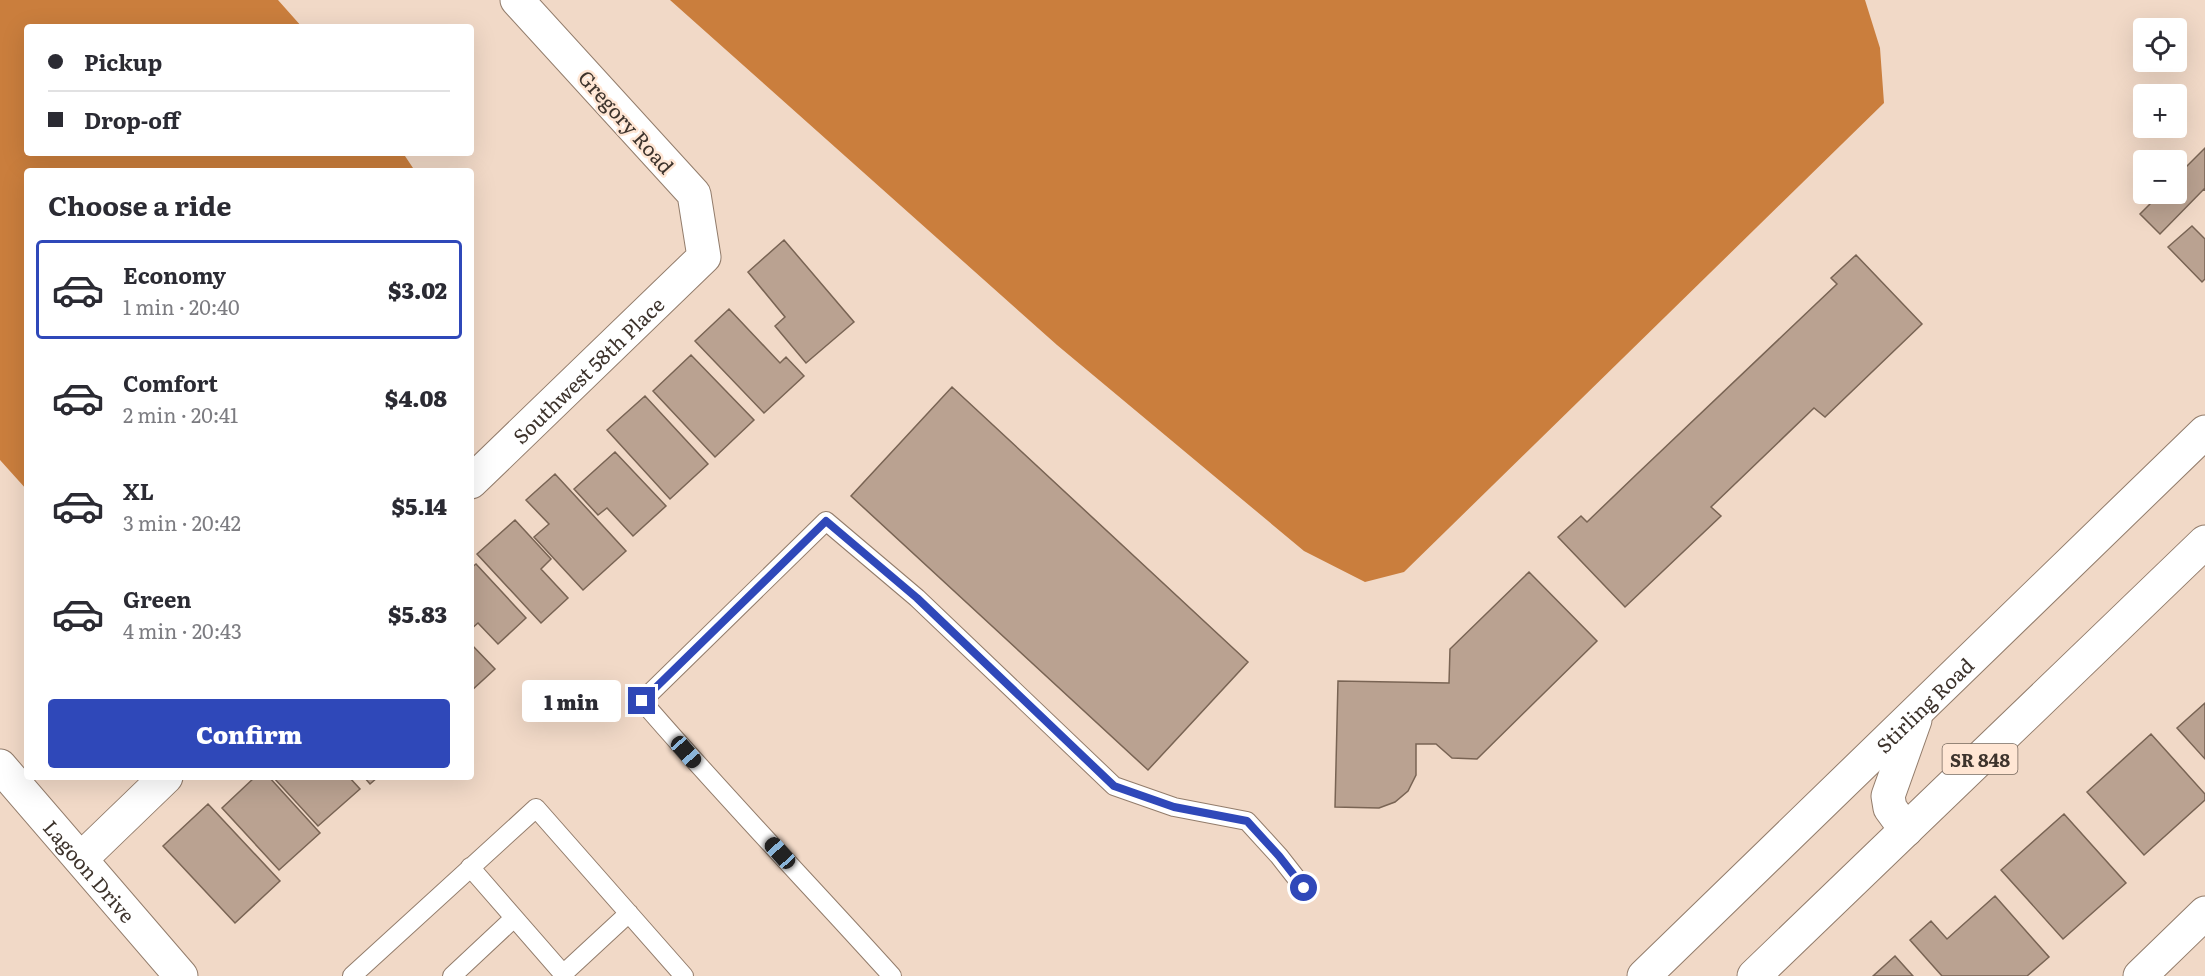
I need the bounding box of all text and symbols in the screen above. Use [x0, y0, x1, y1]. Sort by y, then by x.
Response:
map controls [2133, 18, 2187, 204]
button: locate [2133, 18, 2187, 72]
text: Pickup [84, 45, 162, 78]
street label: Gregory Road [572, 62, 682, 180]
button: + [2133, 84, 2187, 138]
text: Drop-off [84, 103, 180, 136]
button: − [2133, 150, 2187, 204]
text: Choose a ride [48, 184, 231, 224]
text: Economy [123, 258, 226, 291]
icon: car [51, 263, 105, 317]
text: $3.02 [388, 273, 447, 306]
street label: Southwest 58th Place [505, 289, 670, 450]
text: 1 min · 20:40 [123, 291, 240, 321]
text: Comfort [123, 366, 218, 399]
icon: car [51, 371, 105, 425]
text: $4.08 [385, 381, 447, 414]
text: 2 min · 20:41 [123, 399, 238, 429]
text: XL [123, 474, 154, 507]
icon: car [51, 479, 105, 533]
text: $5.14 [392, 489, 447, 522]
text: 3 min · 20:42 [123, 507, 241, 537]
text: Green [123, 582, 192, 615]
icon: car [51, 587, 105, 641]
text: $5.83 [388, 597, 447, 630]
text: 4 min · 20:43 [123, 615, 242, 645]
street label: Stirling Road [1868, 650, 1980, 759]
callout: 1 min [522, 680, 621, 722]
text: 1 min [544, 686, 599, 716]
route end [628, 687, 655, 714]
button: Confirm [48, 699, 450, 768]
car [667, 733, 705, 771]
road number: SR 848 [1942, 744, 2018, 774]
street label: Lagoon Drive [37, 812, 143, 929]
car [761, 834, 799, 872]
route start [1290, 874, 1317, 901]

